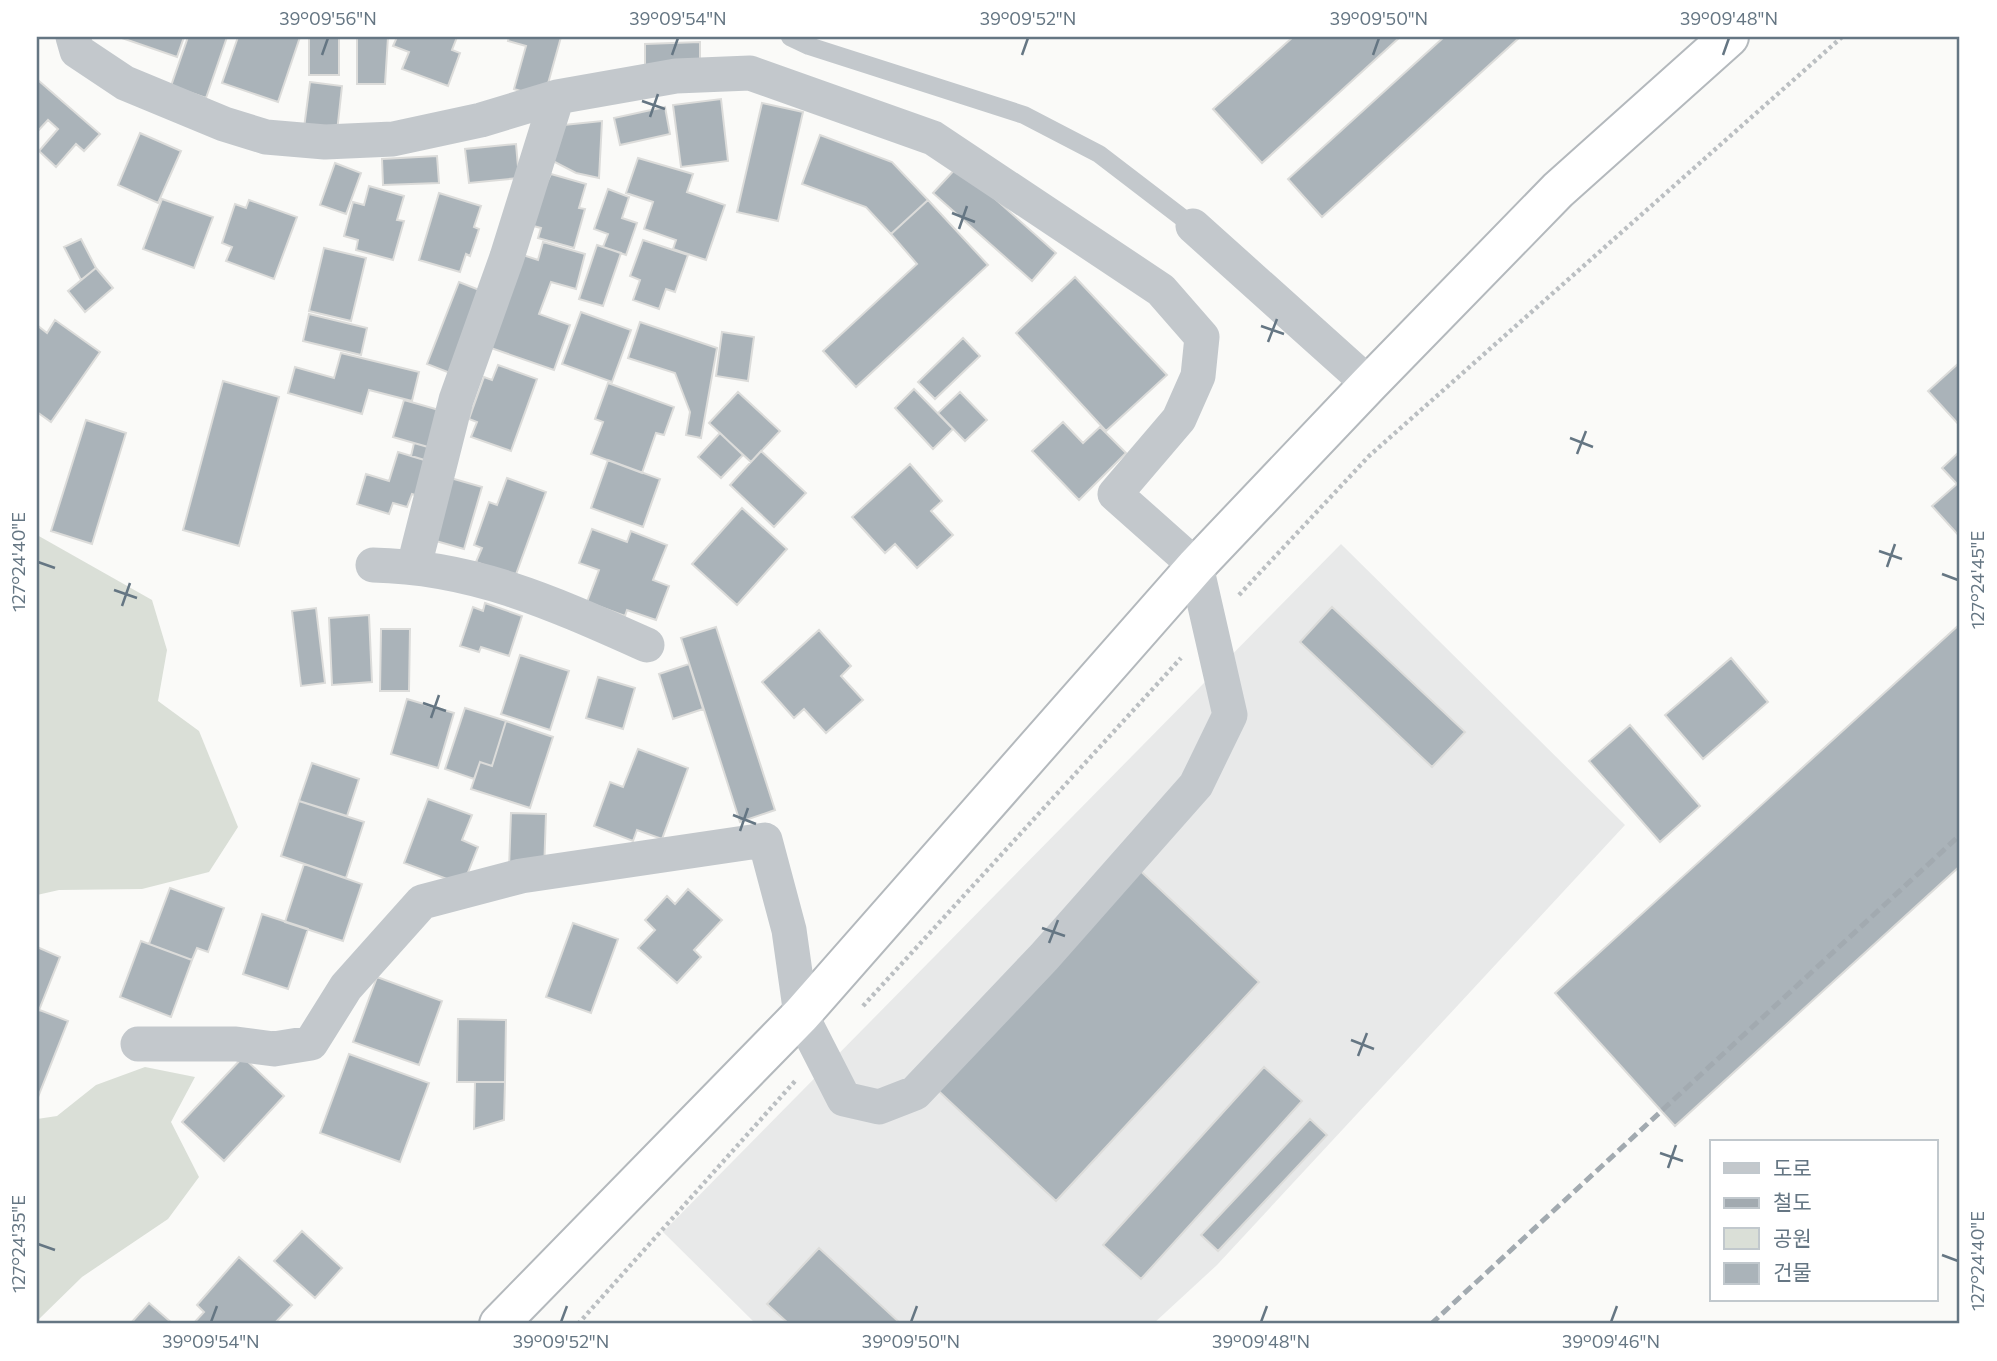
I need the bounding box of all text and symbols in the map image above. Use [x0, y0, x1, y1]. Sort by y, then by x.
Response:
text: 39°09'56"N [279, 7, 377, 29]
text: 39°09'54"N [629, 7, 727, 29]
text: 39°09'52"N [980, 7, 1076, 29]
text: 39°09'50"N [1330, 7, 1428, 29]
text: 39°09'48"N [1680, 7, 1778, 29]
text: 127°24'40"E [7, 512, 29, 612]
text: 127°24'45"E [1966, 531, 1988, 629]
legend [1710, 1140, 1938, 1302]
text: 도로 [1773, 1155, 1812, 1180]
text: 철도 [1773, 1189, 1812, 1214]
text: 127°24'35"E [7, 1195, 29, 1293]
text: 127°24'40"E [1966, 1211, 1988, 1311]
text: 공원 [1773, 1225, 1812, 1250]
text: 건물 [1773, 1259, 1812, 1284]
text: 39°09'54"N [162, 1330, 260, 1352]
text: 39°09'52"N [513, 1330, 609, 1352]
text: 39°09'50"N [862, 1330, 960, 1352]
text: 39°09'48"N [1212, 1330, 1310, 1352]
text: 39°09'46"N [1562, 1330, 1660, 1352]

